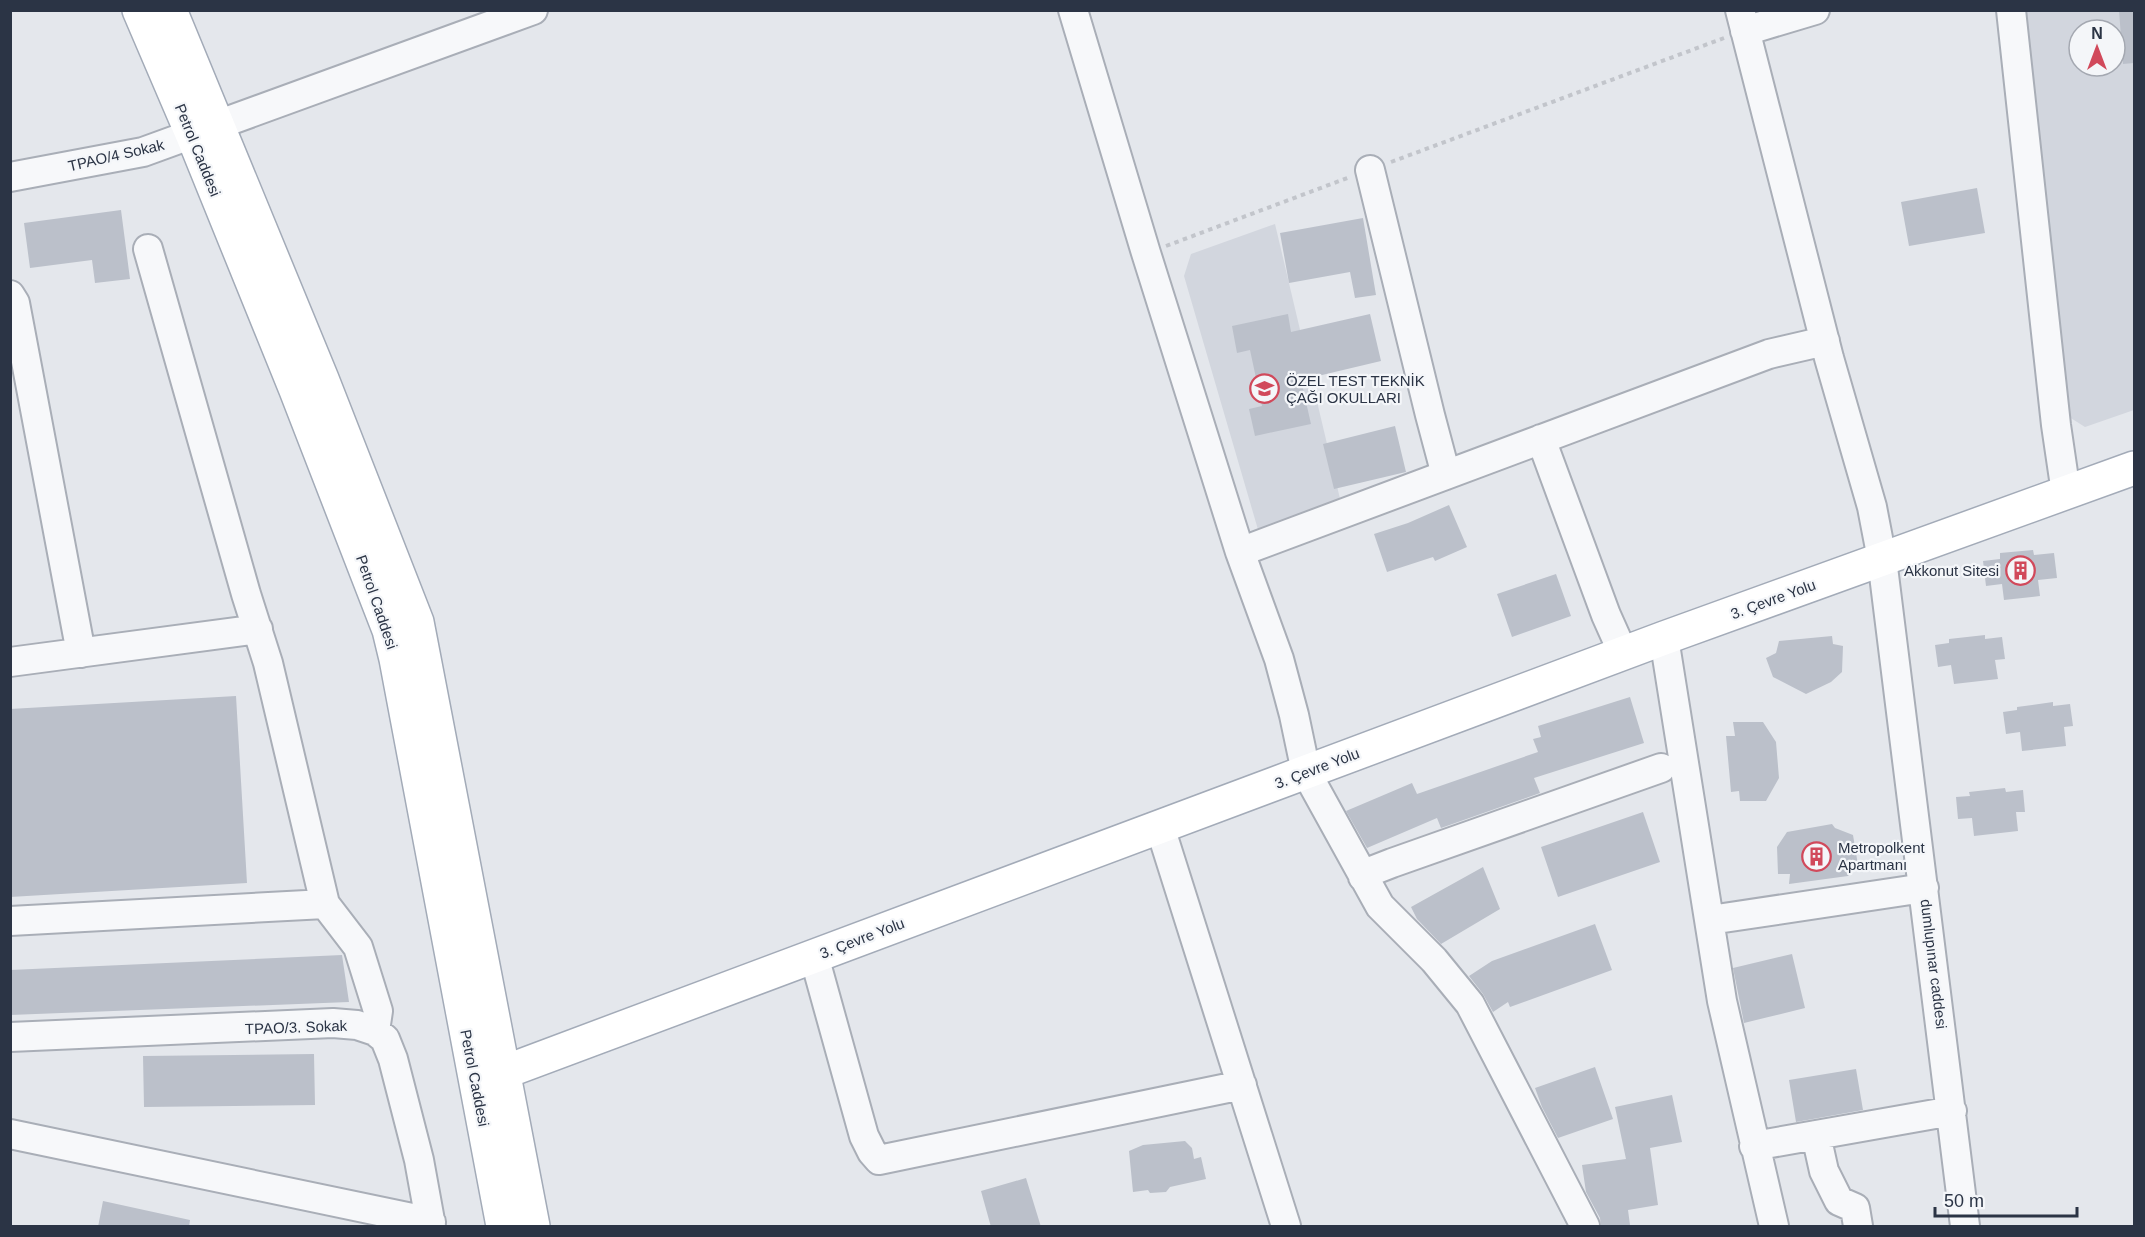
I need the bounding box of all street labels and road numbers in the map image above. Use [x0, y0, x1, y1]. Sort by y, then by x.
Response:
street label: Petrol Caddesi [172, 101, 224, 199]
street label: TPAO/4 Sokak [66, 136, 166, 174]
street label: Petrol Caddesi [353, 553, 401, 651]
street label: 3. Çevre Yolu [1728, 576, 1818, 622]
street label: 3. Çevre Yolu [1272, 744, 1362, 792]
street label: dumlupınar caddesi [1918, 898, 1950, 1030]
street label: 3. Çevre Yolu [817, 914, 907, 962]
street label: TPAO/3. Sokak [245, 1017, 348, 1037]
street label: Petrol Caddesi [457, 1028, 493, 1128]

